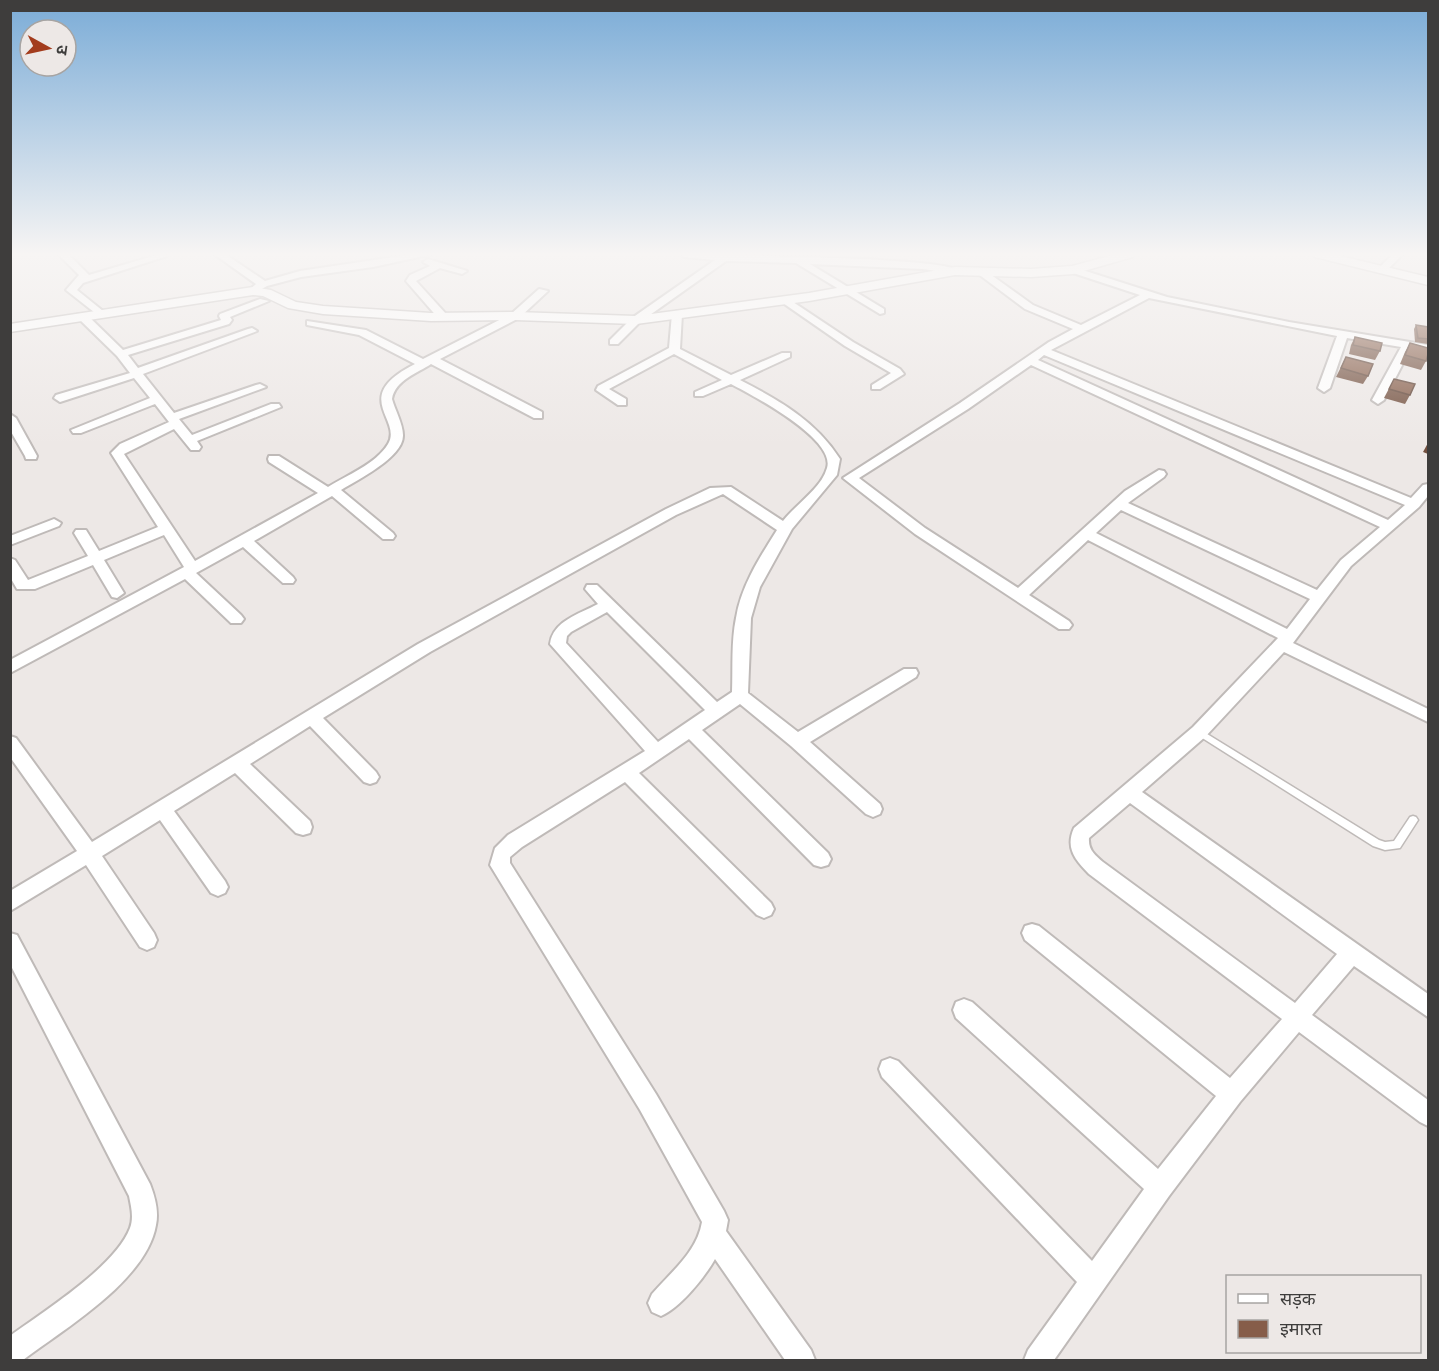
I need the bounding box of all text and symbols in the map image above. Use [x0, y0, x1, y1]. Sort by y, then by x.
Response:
north arrow [18, 18, 78, 78]
text: उ [52, 44, 72, 57]
legend [1226, 1275, 1421, 1353]
text: सड़क [1280, 1288, 1317, 1310]
text: इमारत [1280, 1318, 1323, 1340]

